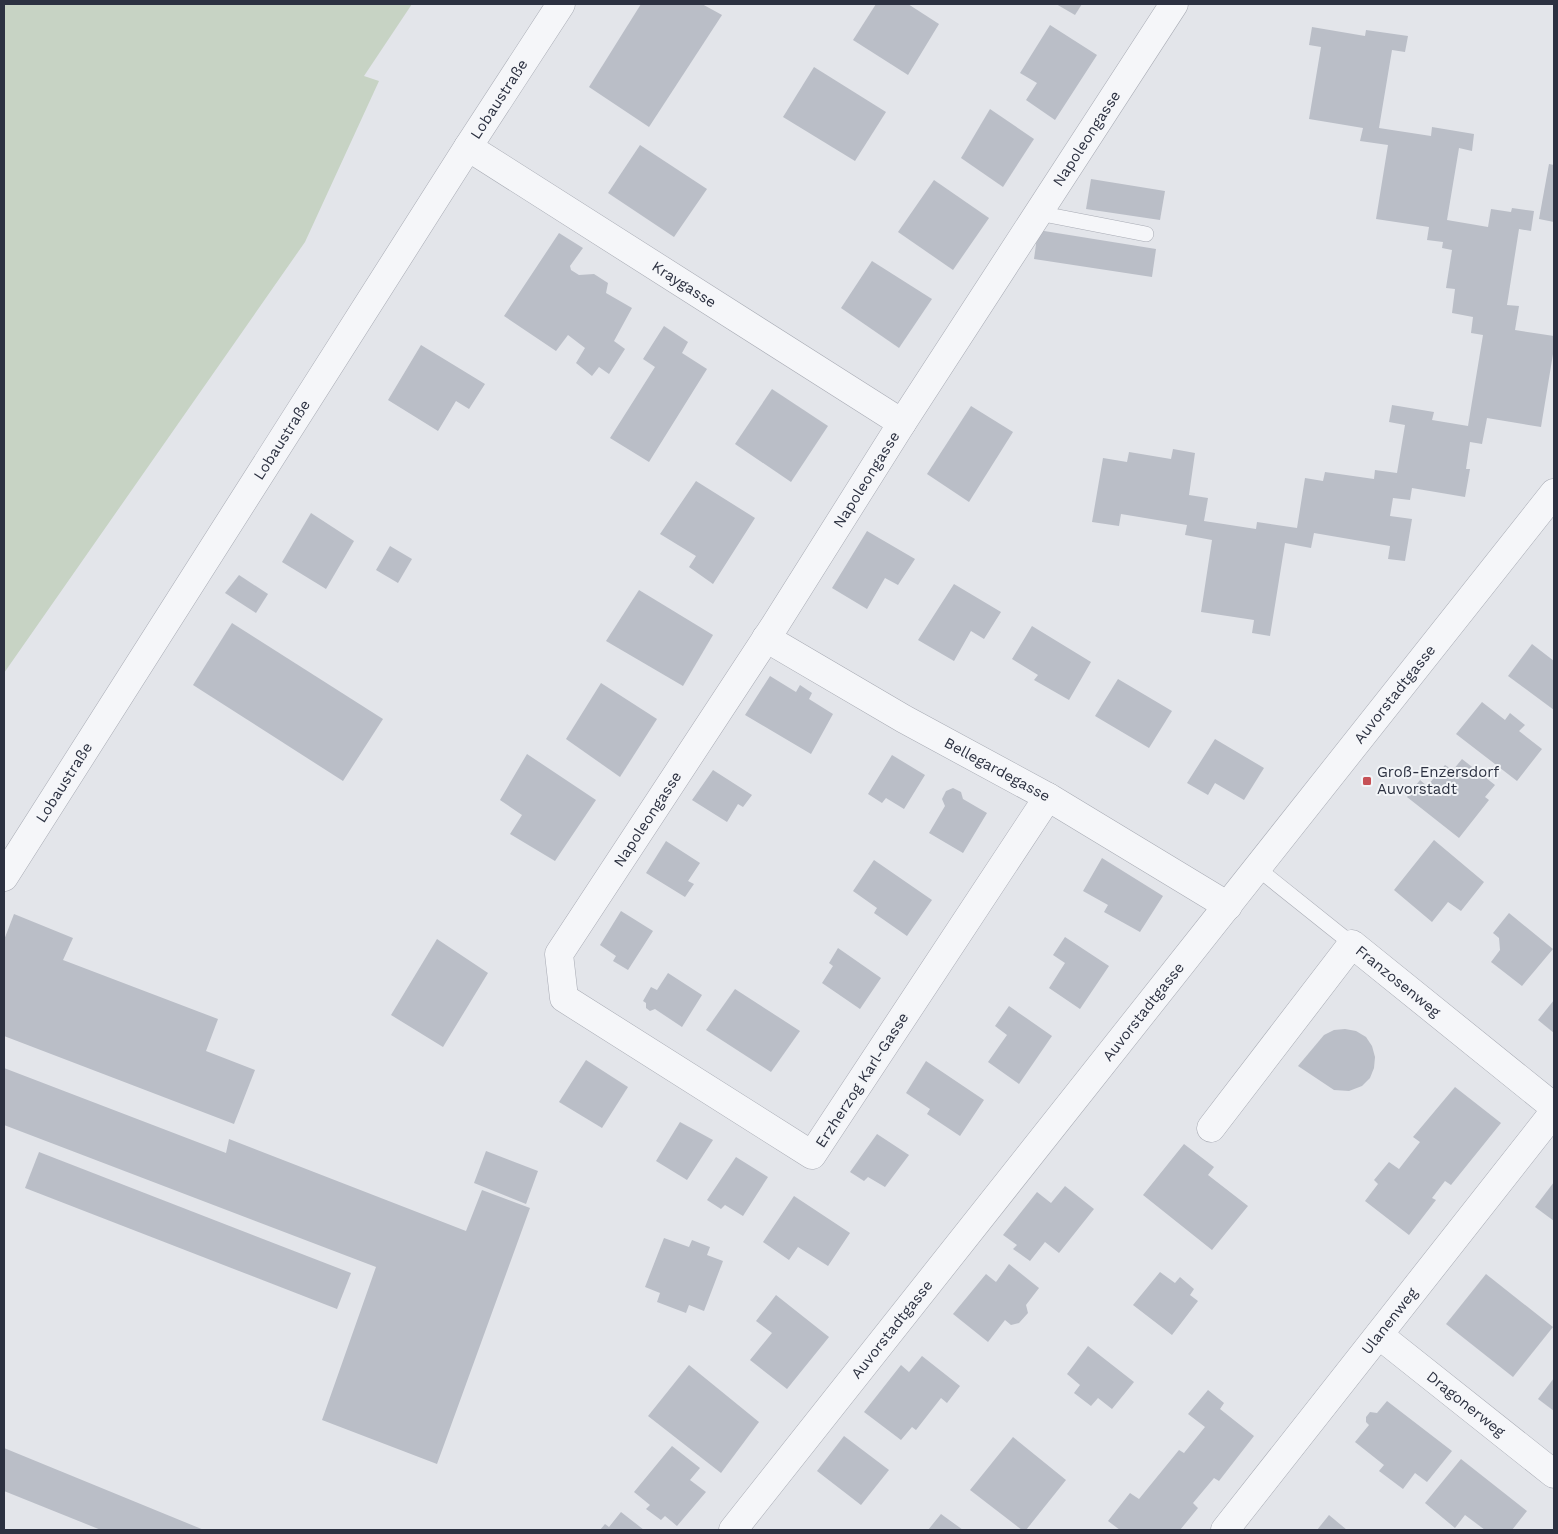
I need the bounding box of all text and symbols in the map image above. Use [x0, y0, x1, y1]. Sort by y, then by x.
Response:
street label: Lobaustraße [467, 56, 532, 142]
street label: Napoleongasse [1049, 87, 1124, 190]
street label: Kraygasse [649, 257, 719, 311]
street label: Lobaustraße [250, 396, 314, 483]
street label: Napoleongasse [829, 428, 903, 531]
street label: Auvorstadtgasse [1350, 641, 1439, 747]
street label: Bellegardegasse [941, 734, 1053, 805]
street label: Lobaustraße [32, 739, 96, 826]
place label: Groß-Enzersdorf Auvorstadt [1377, 763, 1499, 798]
street label: Napoleongasse [610, 768, 685, 870]
marker: Groß-Enzersdorf Auvorstadt [1361, 775, 1373, 787]
street label: Franzosenweg [1352, 942, 1444, 1021]
street label: Auvorstadtgasse [1099, 959, 1188, 1065]
street label: Erzherzog Karl-Gasse [812, 1009, 912, 1151]
street label: Auvorstadtgasse [847, 1276, 937, 1382]
street label: Ulanenweg [1358, 1284, 1421, 1358]
street label: Dragonerweg [1423, 1367, 1509, 1441]

